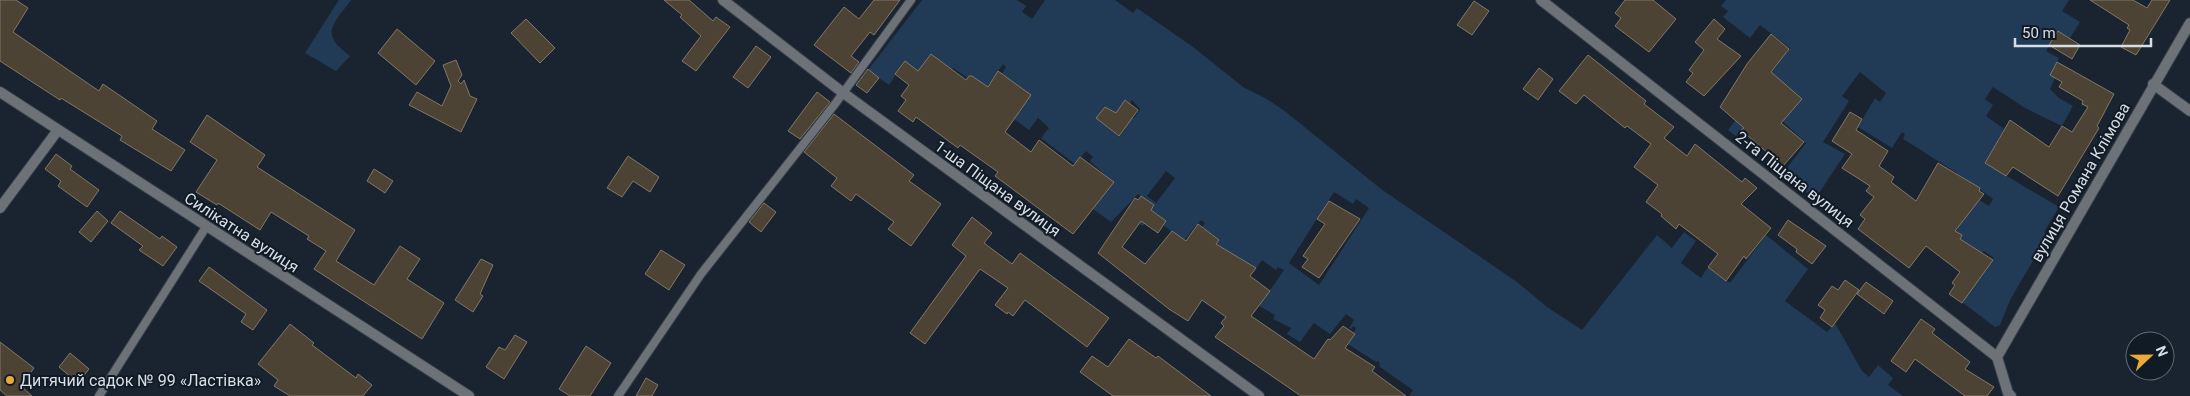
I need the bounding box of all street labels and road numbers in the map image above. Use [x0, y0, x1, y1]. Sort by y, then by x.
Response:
street label: вулиця Романа Клімова [2027, 99, 2134, 265]
street label: 2-га Піщана вулиця [1732, 127, 1858, 232]
street label: 1-ша Піщана вулиця [931, 136, 1065, 241]
street label: Силікатна вулиця [181, 188, 303, 277]

